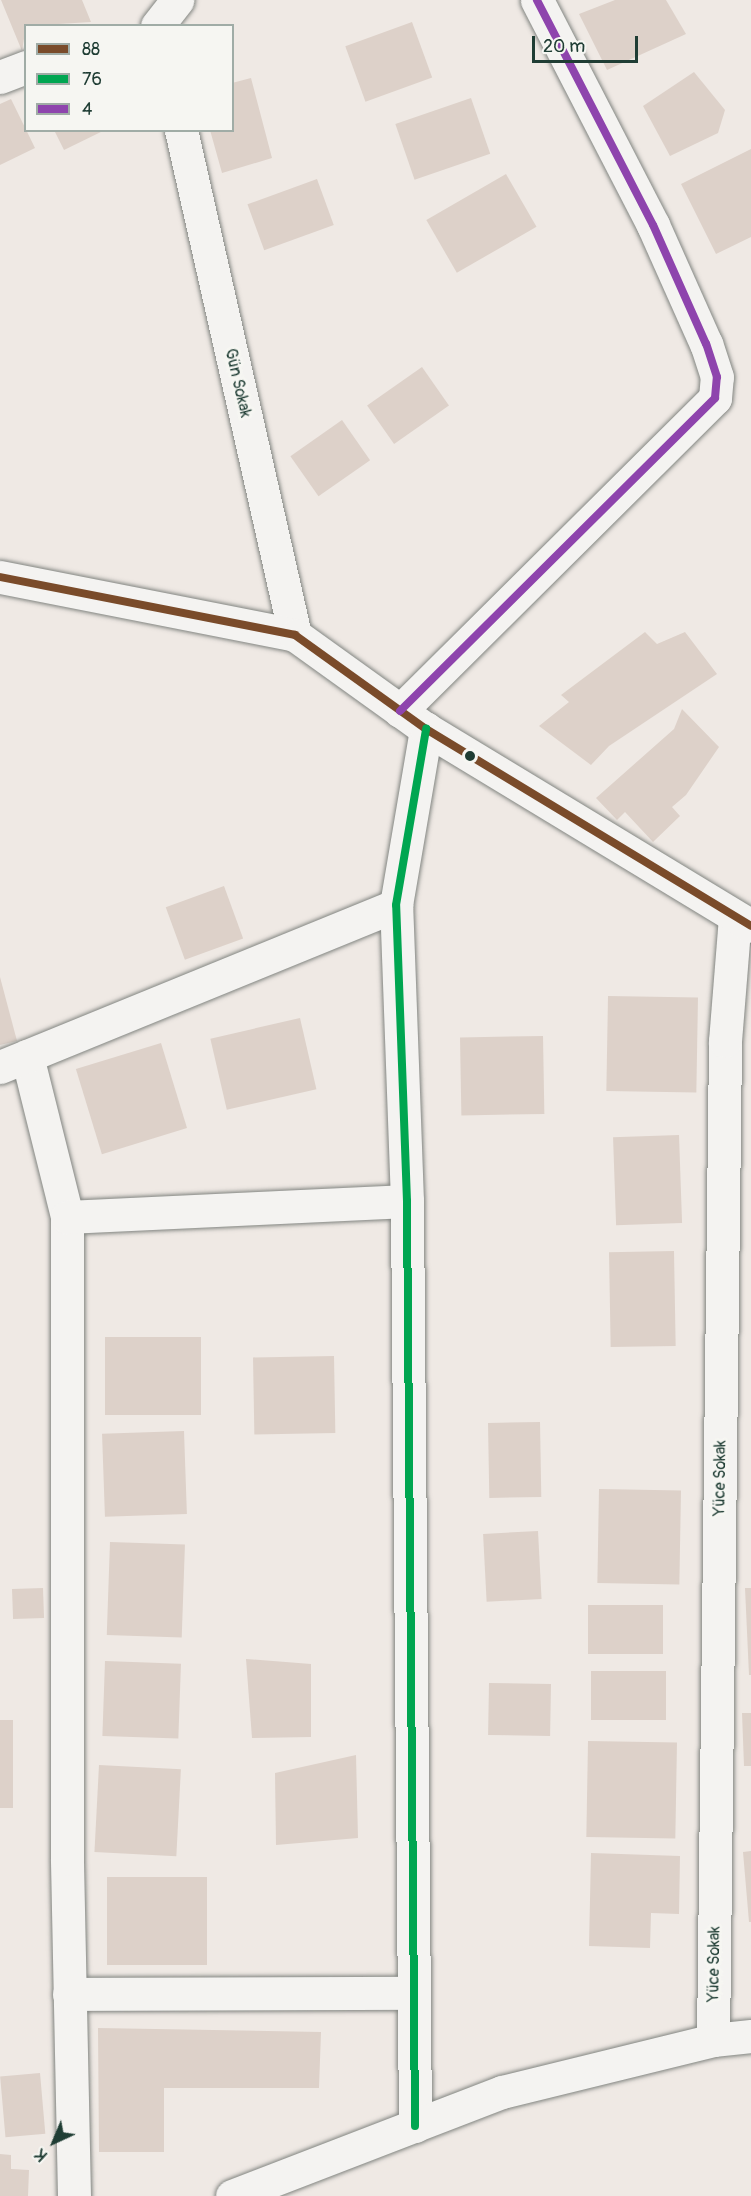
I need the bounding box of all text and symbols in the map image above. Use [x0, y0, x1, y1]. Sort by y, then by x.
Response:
legend [24, 24, 234, 132]
scale bar [535, 24, 642, 62]
text: 20 m [543, 35, 585, 58]
text: 88 [82, 38, 100, 61]
text: 76 [82, 68, 102, 91]
text: 4 [82, 98, 92, 121]
street label: Gün Sokak [221, 347, 255, 419]
unlabelled marker [464, 750, 476, 762]
street label: Yüce Sokak [710, 1440, 730, 1516]
street label: Yüce Sokak [704, 1926, 724, 2002]
north arrow [24, 2112, 84, 2172]
text: K [31, 2144, 52, 2165]

